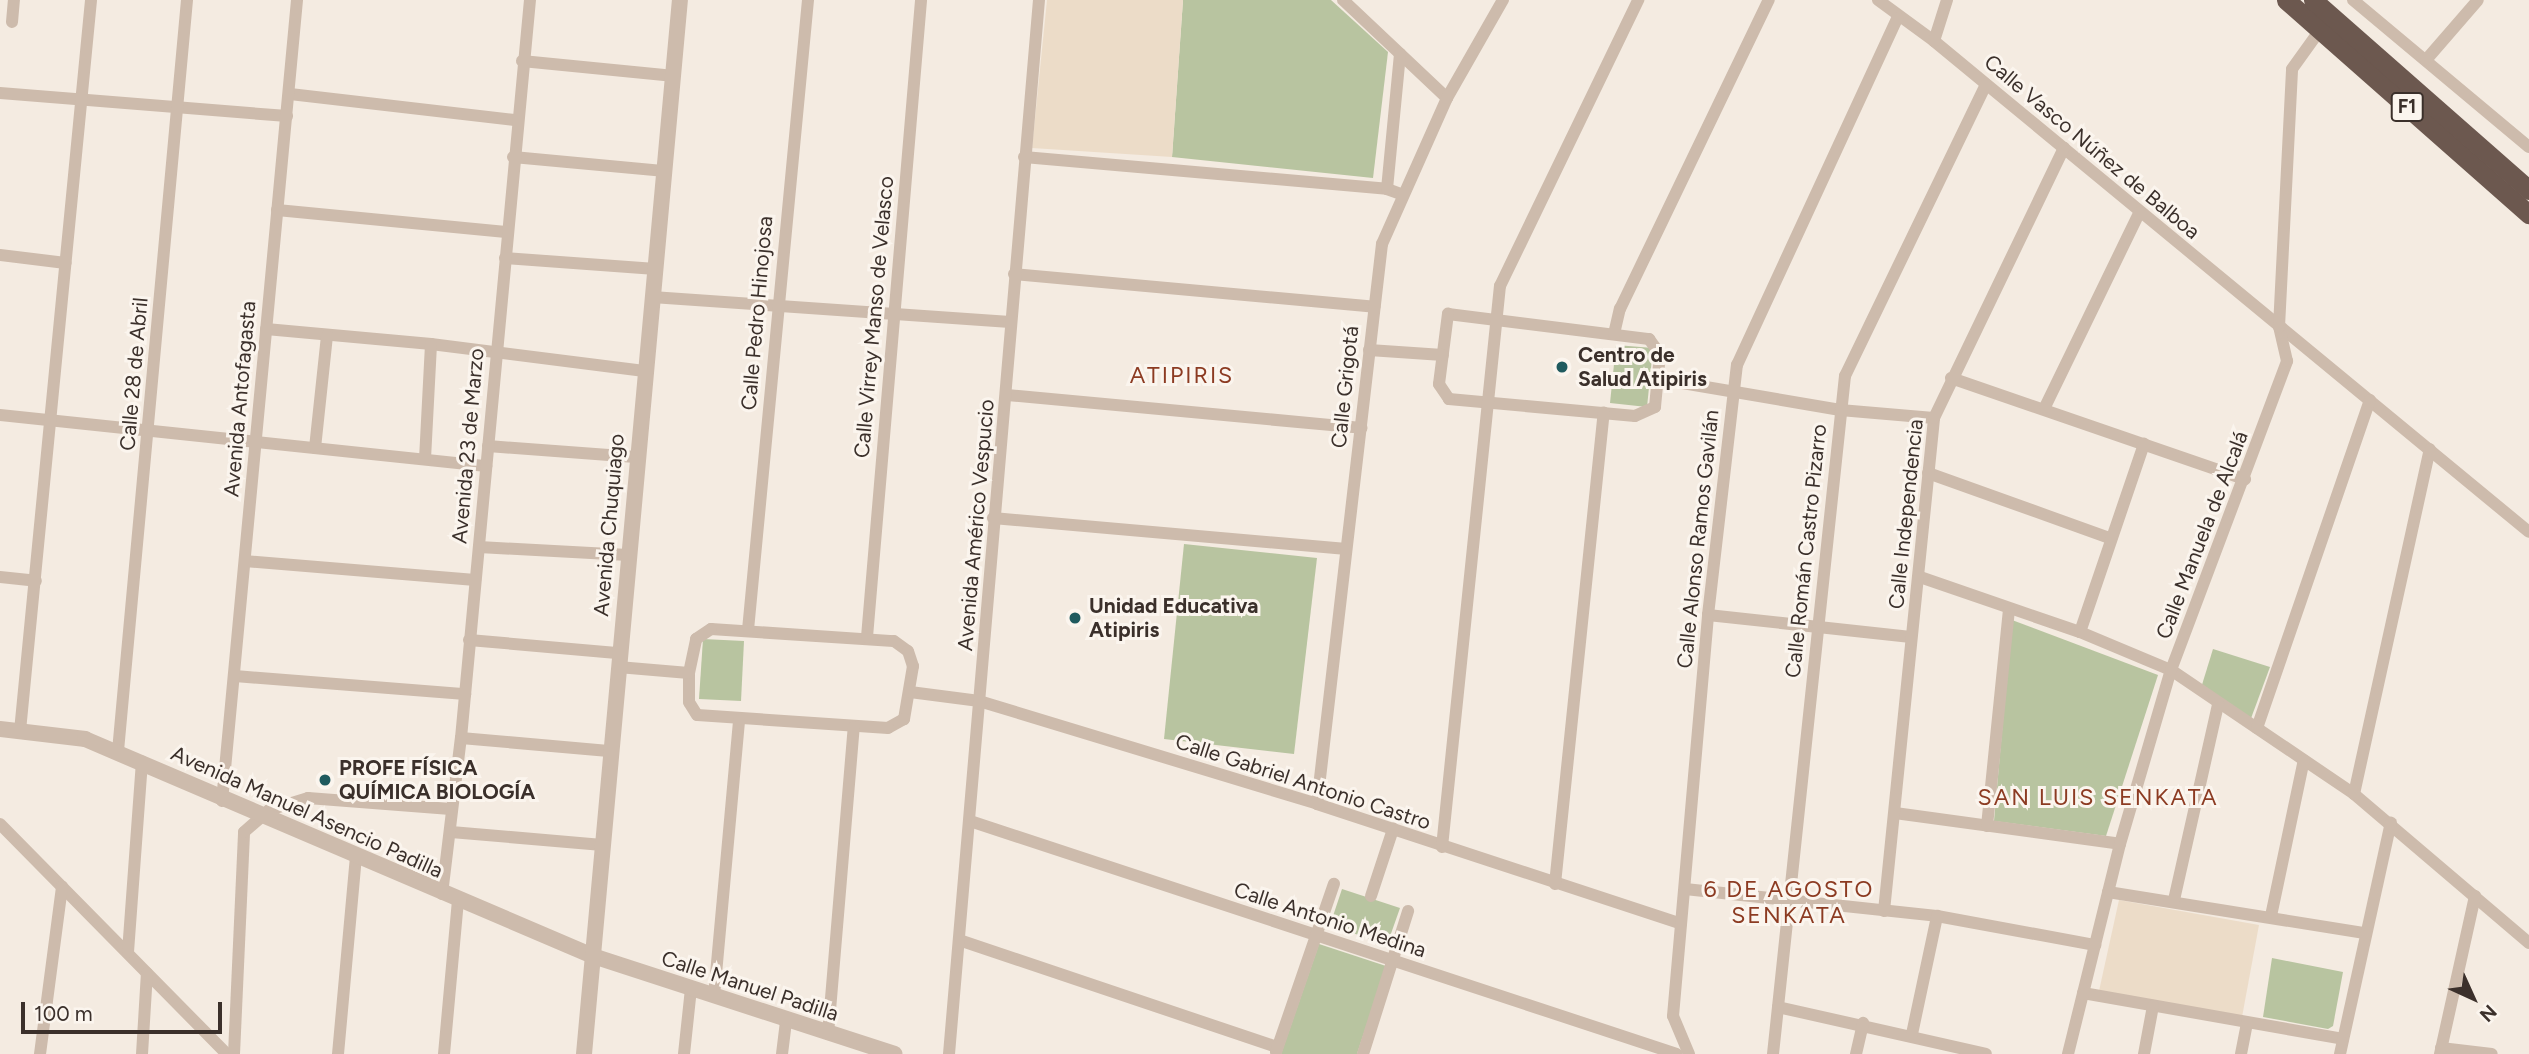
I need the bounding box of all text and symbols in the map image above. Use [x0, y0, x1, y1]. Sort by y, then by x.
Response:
street label: Calle Vasco Núñez de Balboa [1979, 49, 2205, 245]
road number: F1 [2390, 92, 2424, 122]
street label: Calle Virrey Manso de Velasco [849, 175, 899, 459]
street label: Calle Pedro Hinojosa [736, 215, 778, 411]
street label: Calle 28 de Abril [115, 296, 153, 452]
street label: Avenida Antofagasta [219, 300, 261, 498]
street label: Calle Grigotá [1326, 325, 1364, 449]
place label: Centro de Salud Atipiris [1578, 342, 1707, 392]
street label: Avenida 23 de Marzo [447, 347, 489, 545]
marker: Centro de Salud Atipiris [1552, 357, 1572, 377]
district label: ATIPIRIS [1131, 361, 1233, 389]
street label: Avenida Américo Vespucio [952, 398, 1000, 652]
street label: Calle Alonso Ramos Gavilán [1672, 408, 1724, 670]
street label: Calle Independencia [1883, 418, 1929, 610]
street label: Calle Román Castro Pizarro [1780, 423, 1832, 679]
street label: Calle Manuela de Alcalá [2151, 427, 2253, 643]
street label: Avenida Chuquiago [588, 433, 630, 617]
place label: Unidad Educativa Atipiris [1089, 593, 1258, 643]
marker: Unidad Educativa Atipiris [1067, 610, 1083, 626]
street label: Calle Gabriel Antonio Castro [1172, 729, 1434, 835]
street label: Avenida Manuel Asencio Padilla [167, 741, 447, 883]
place label: PROFE FÍSICA QUÍMICA BIOLOGÍA [339, 755, 535, 805]
marker: PROFE FÍSICA QUÍMICA BIOLOGÍA [317, 772, 333, 788]
district label: SAN LUIS SENKATA [1980, 783, 2216, 811]
district label: 6 DE AGOSTO SENKATA [1705, 875, 1873, 929]
street label: Calle Antonio Medina [1231, 877, 1429, 963]
street label: Calle Manuel Padilla [658, 945, 842, 1027]
north arrow [2438, 963, 2508, 1033]
scale bar [24, 988, 226, 1032]
text: N [2475, 1000, 2502, 1027]
text: 100 m [34, 1001, 93, 1026]

